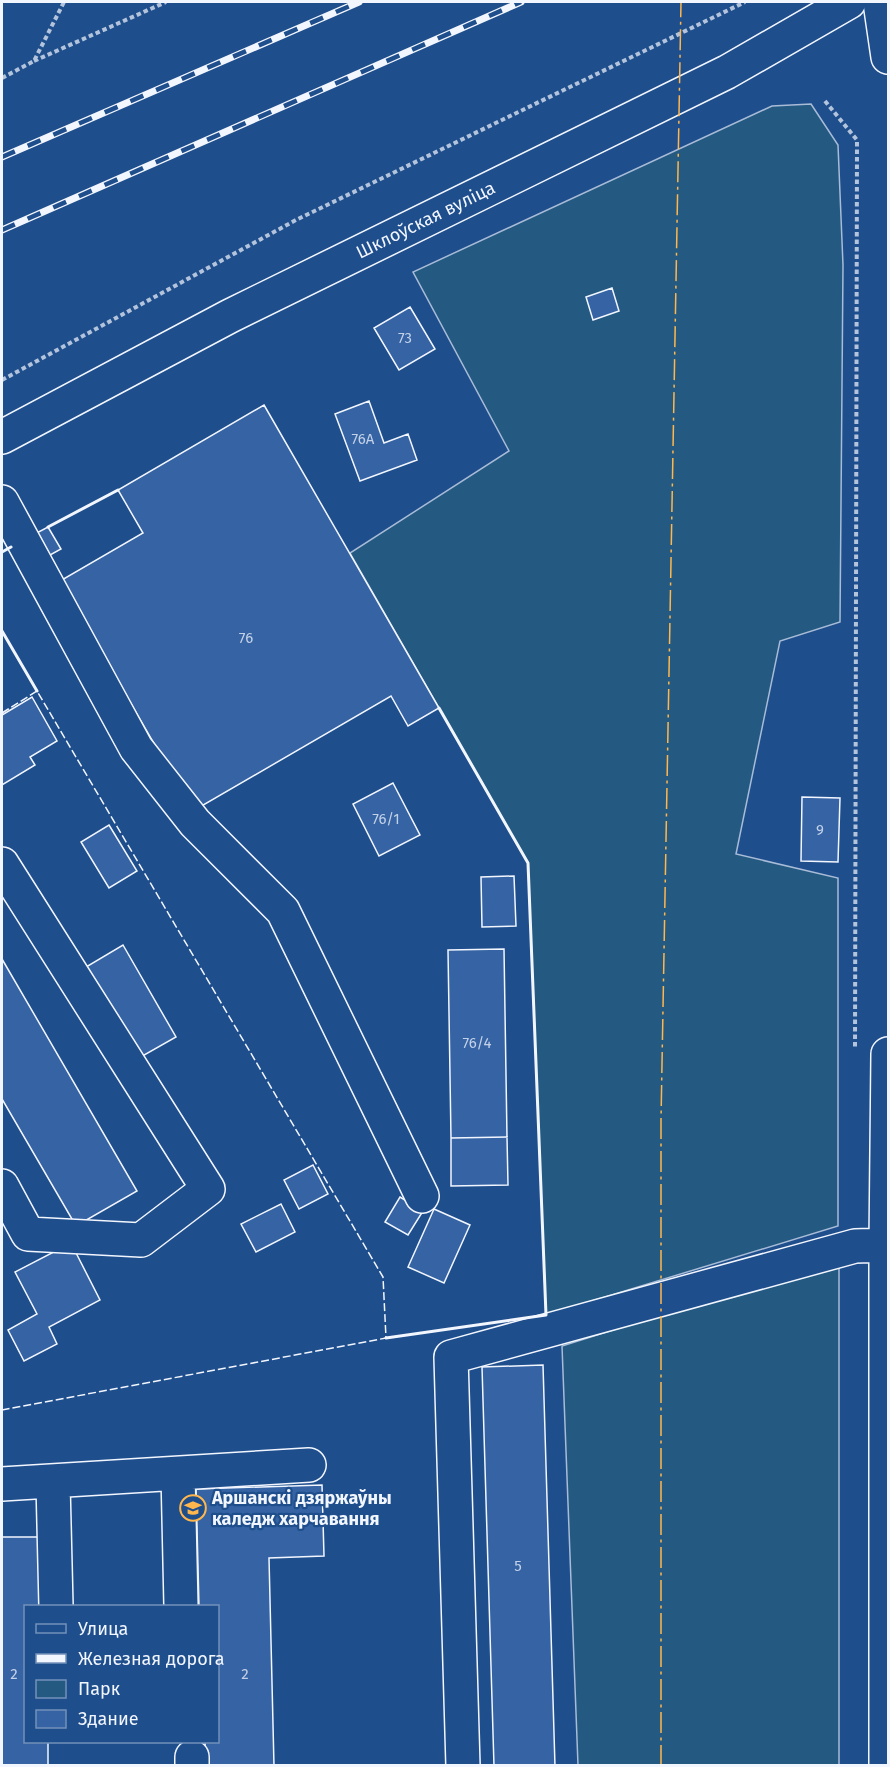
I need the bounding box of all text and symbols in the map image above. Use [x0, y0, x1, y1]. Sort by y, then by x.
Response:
street label: Шклоўская вуліца [352, 177, 499, 263]
house number: 73 [398, 329, 412, 347]
house number: 76А [352, 430, 375, 448]
house number: 76 [239, 629, 253, 647]
house number: 76/1 [372, 810, 400, 828]
house number: 9 [816, 821, 824, 839]
house number: 76/4 [462, 1034, 492, 1052]
place label: Аршанскі дзяржаўны каледж харчавання [211, 1487, 392, 1530]
school or university icon: Аршанскі дзяржаўны каледж харчавання [178, 1493, 208, 1523]
house number: 5 [514, 1557, 522, 1575]
legend [24, 1605, 219, 1743]
text: Улица [78, 1618, 128, 1640]
text: Железная дорога [78, 1648, 225, 1670]
house number: 2 [10, 1665, 18, 1683]
house number: 2 [241, 1665, 249, 1683]
text: Парк [78, 1678, 121, 1700]
text: Здание [78, 1708, 139, 1730]

